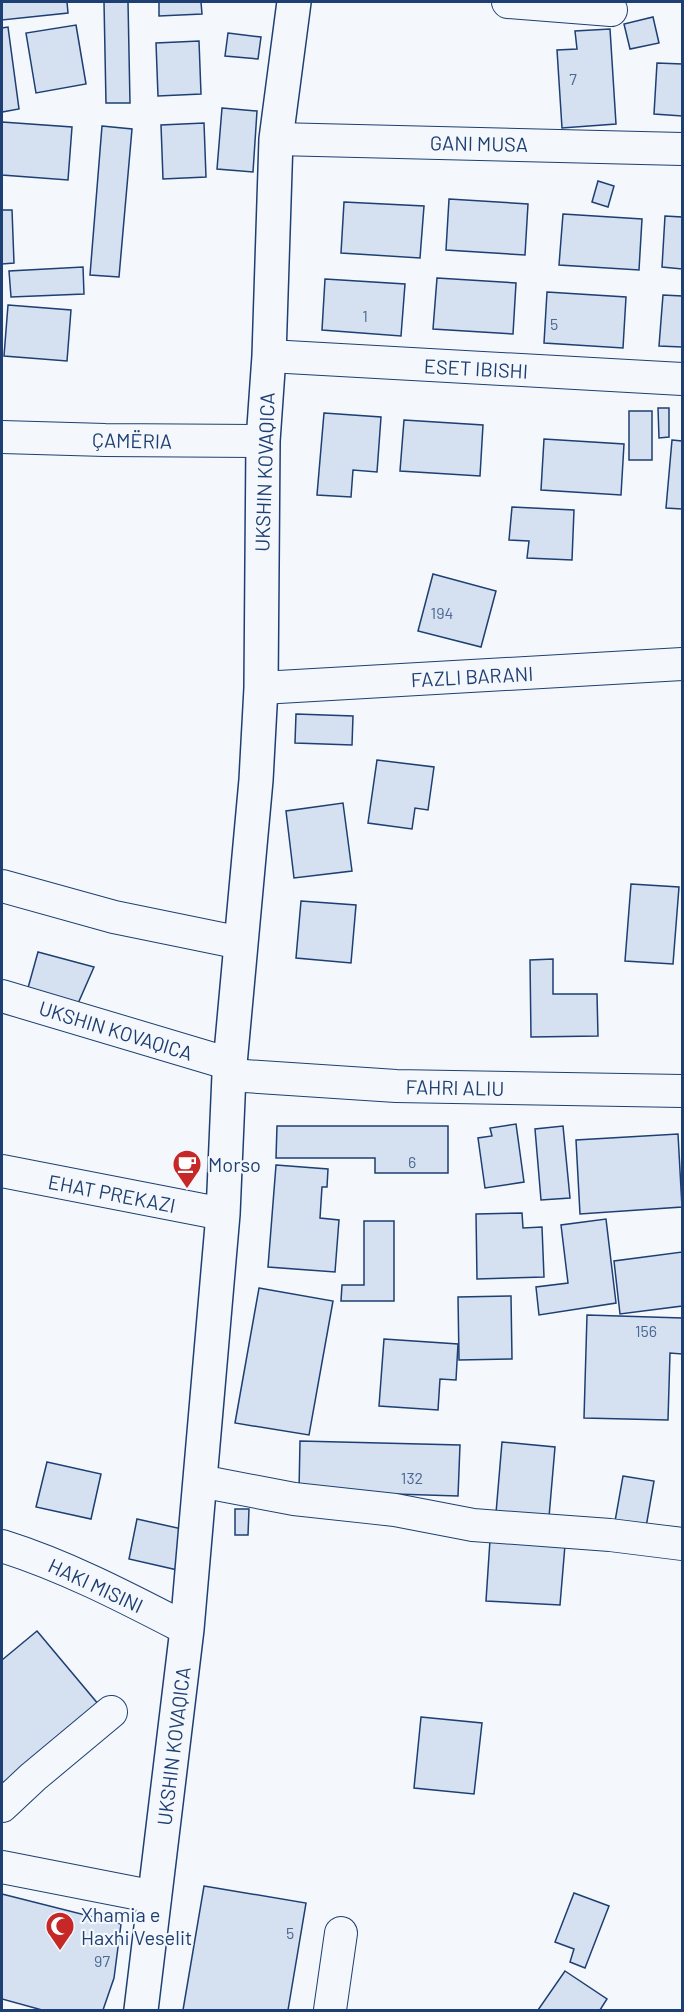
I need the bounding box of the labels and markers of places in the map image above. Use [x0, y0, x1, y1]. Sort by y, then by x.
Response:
cafe icon: Morso [171, 1148, 203, 1190]
place label: Morso [208, 1152, 261, 1176]
place label: Xhamia e Haxhi Veselit [81, 1902, 192, 1949]
mosque icon: Xhamia e Haxhi Veselit [44, 1910, 76, 1952]

